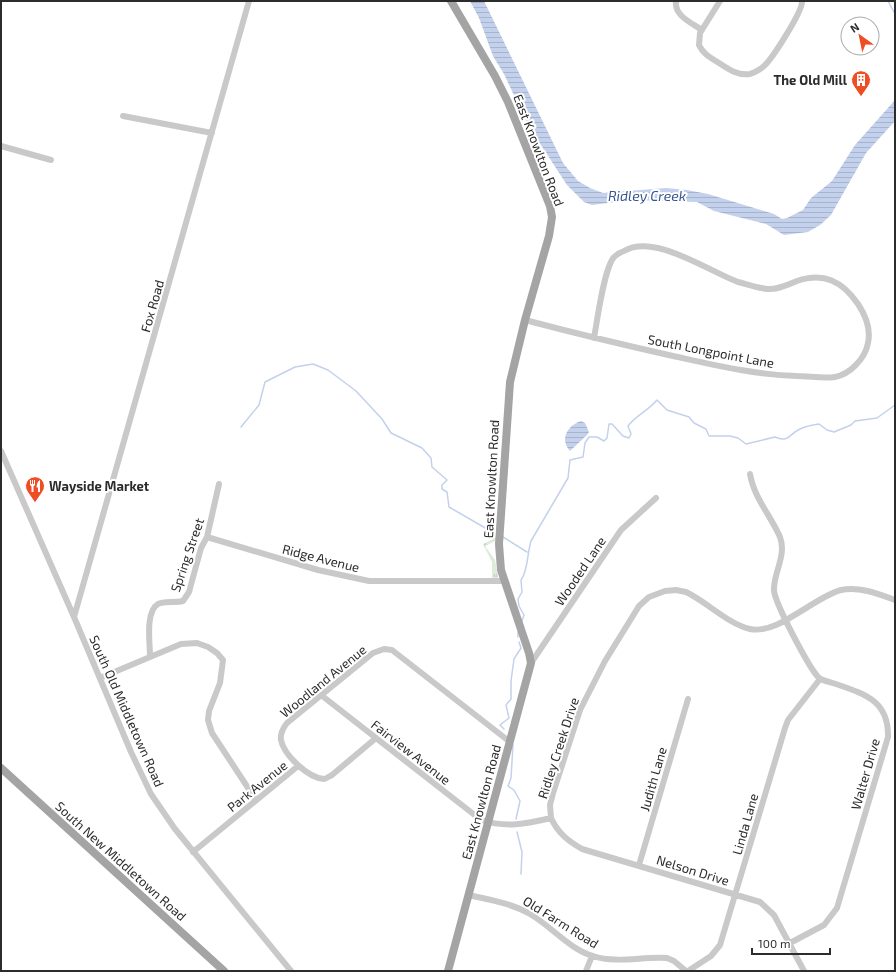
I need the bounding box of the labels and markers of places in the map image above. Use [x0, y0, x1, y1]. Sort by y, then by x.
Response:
building icon: The Old Mill [850, 69, 872, 97]
place label: The Old Mill [773, 72, 848, 88]
restaurant icon: Wayside Market [24, 475, 46, 503]
place label: Wayside Market [49, 478, 150, 494]

